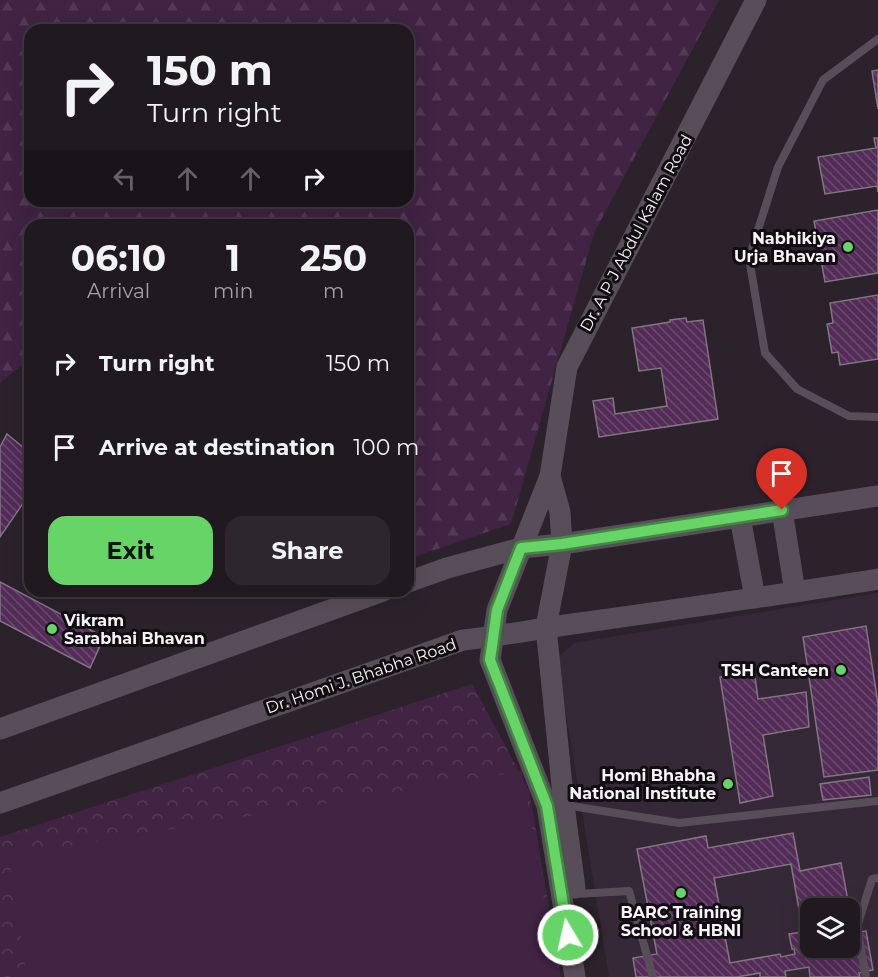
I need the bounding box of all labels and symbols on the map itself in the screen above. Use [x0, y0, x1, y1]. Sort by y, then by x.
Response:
street label: Dr. A P J Abdul Kalam Road [576, 131, 696, 335]
place label: Nabhikiya Urja Bhavan [734, 229, 836, 266]
marker: Nabhikiya Urja Bhavan [841, 240, 855, 254]
pin [756, 448, 807, 510]
place label: Vikram Sarabhai Bhavan [63, 611, 205, 648]
marker: Vikram Sarabhai Bhavan [45, 622, 59, 636]
street label: Dr. Homi J. Bhabha Road [263, 634, 459, 718]
place label: TSH Canteen [721, 661, 829, 680]
marker: TSH Canteen [834, 663, 848, 677]
place label: Homi Bhabha National Institute [569, 766, 716, 803]
marker: Homi Bhabha National Institute [721, 777, 735, 791]
marker: BARC Training School & HBNI [674, 886, 688, 900]
position arrow [536, 903, 600, 967]
place label: BARC Training School & HBNI [620, 903, 742, 940]

